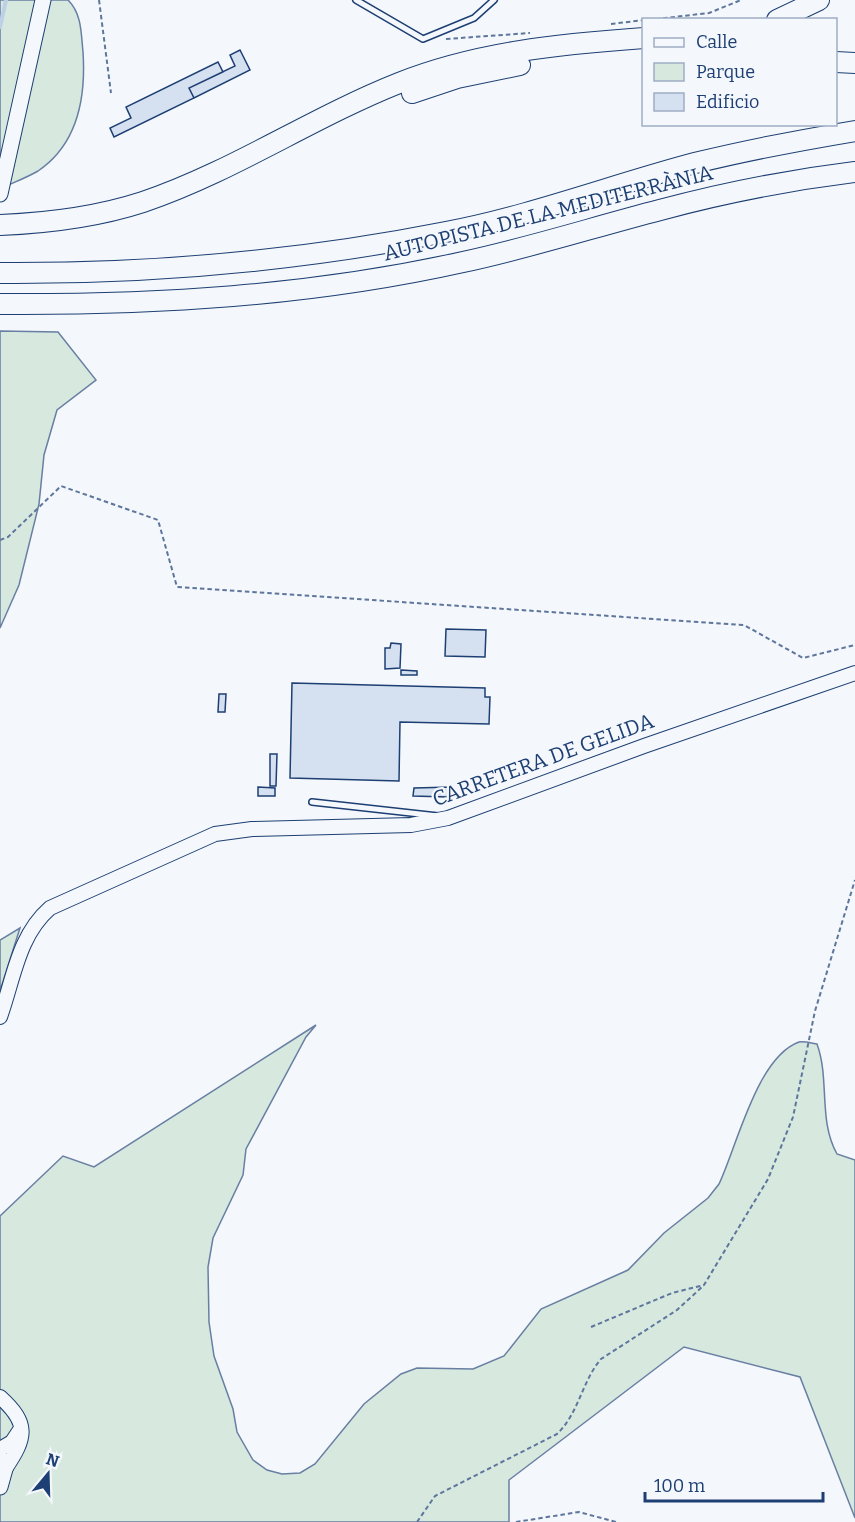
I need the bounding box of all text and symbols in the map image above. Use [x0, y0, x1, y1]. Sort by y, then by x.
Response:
legend [642, 18, 837, 126]
text: Calle [696, 31, 737, 53]
text: Parque [696, 61, 755, 83]
text: Edificio [696, 91, 759, 113]
street label: AUTOPISTA DE LA MEDITERRÀNIA [381, 159, 715, 267]
street label: CARRETERA DE GELIDA [429, 708, 657, 812]
north arrow [18, 1444, 78, 1504]
text: N [44, 1449, 62, 1471]
scale bar [645, 1465, 824, 1503]
text: 100 m [654, 1475, 705, 1497]

